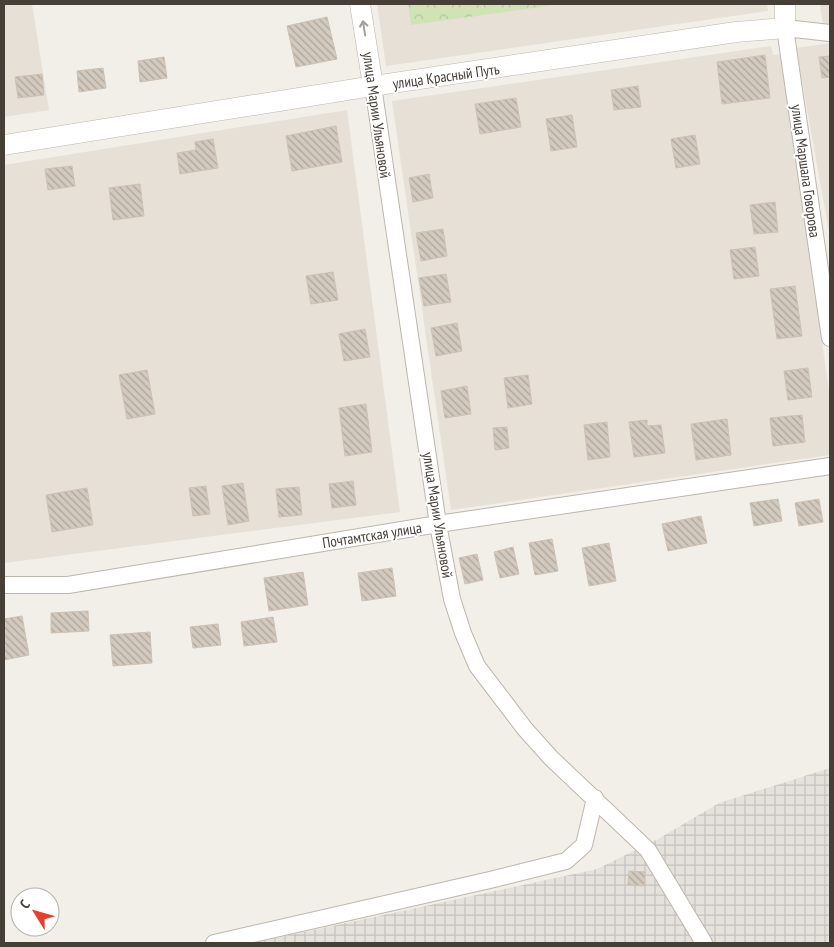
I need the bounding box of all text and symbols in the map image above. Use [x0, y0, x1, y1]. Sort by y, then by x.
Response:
one-way arrow [359, 20, 369, 36]
street label: улица Марии Ульяновой [359, 51, 395, 179]
street label: улица Красный Путь [391, 59, 501, 93]
street label: улица Маршала Говорова [787, 103, 825, 239]
street label: улица Марии Ульяновой [419, 451, 457, 579]
street label: Почтамтская улица [321, 518, 423, 552]
north arrow [10, 887, 60, 937]
text: С [16, 896, 34, 912]

